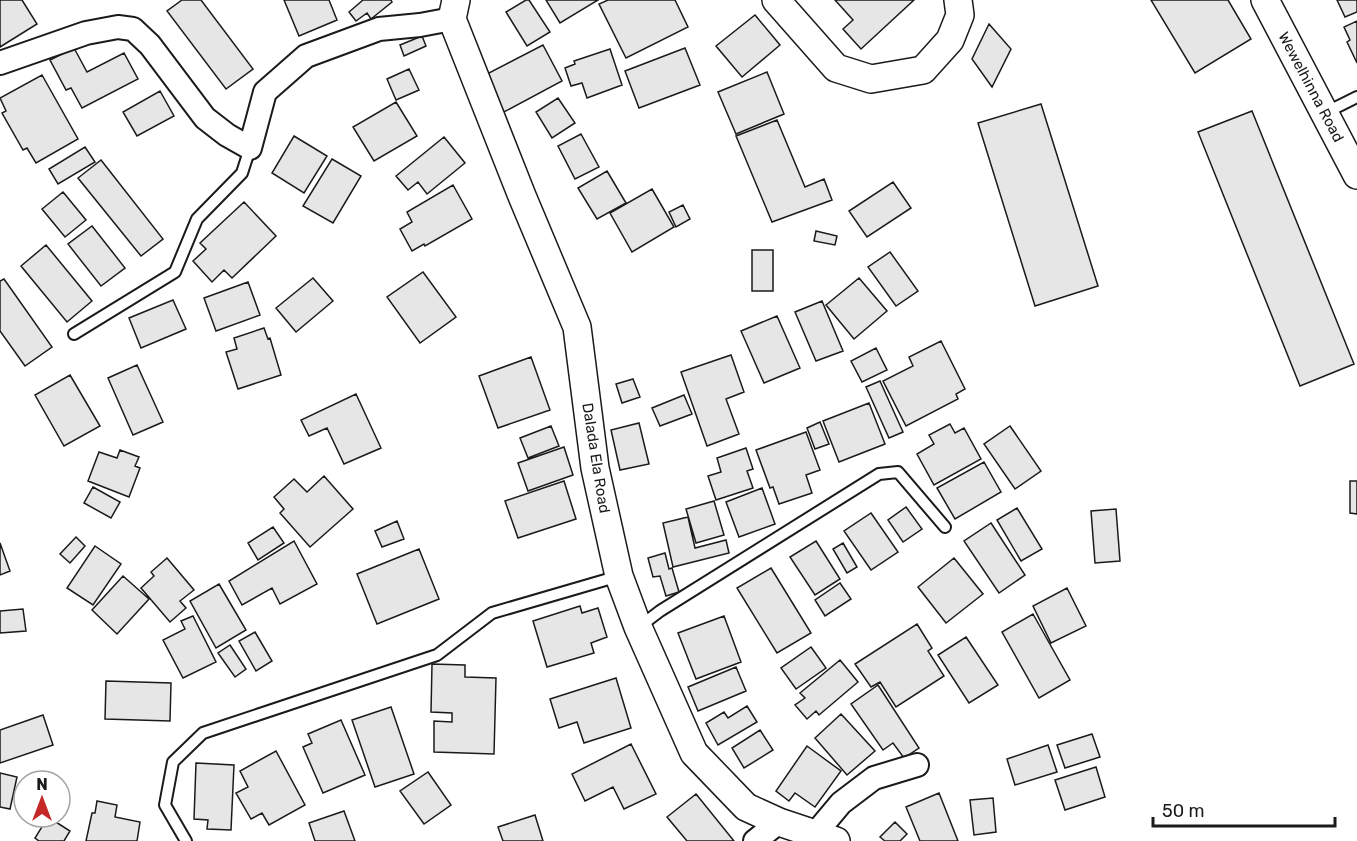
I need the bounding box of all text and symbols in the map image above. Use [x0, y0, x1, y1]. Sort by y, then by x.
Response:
street label: Wewelhinna Road [1274, 29, 1348, 145]
street label: Dalada Ela Road [578, 401, 614, 515]
north arrow [12, 769, 72, 829]
text: N [36, 775, 48, 794]
scale bar [1153, 790, 1334, 828]
text: 50 m [1162, 800, 1205, 822]

